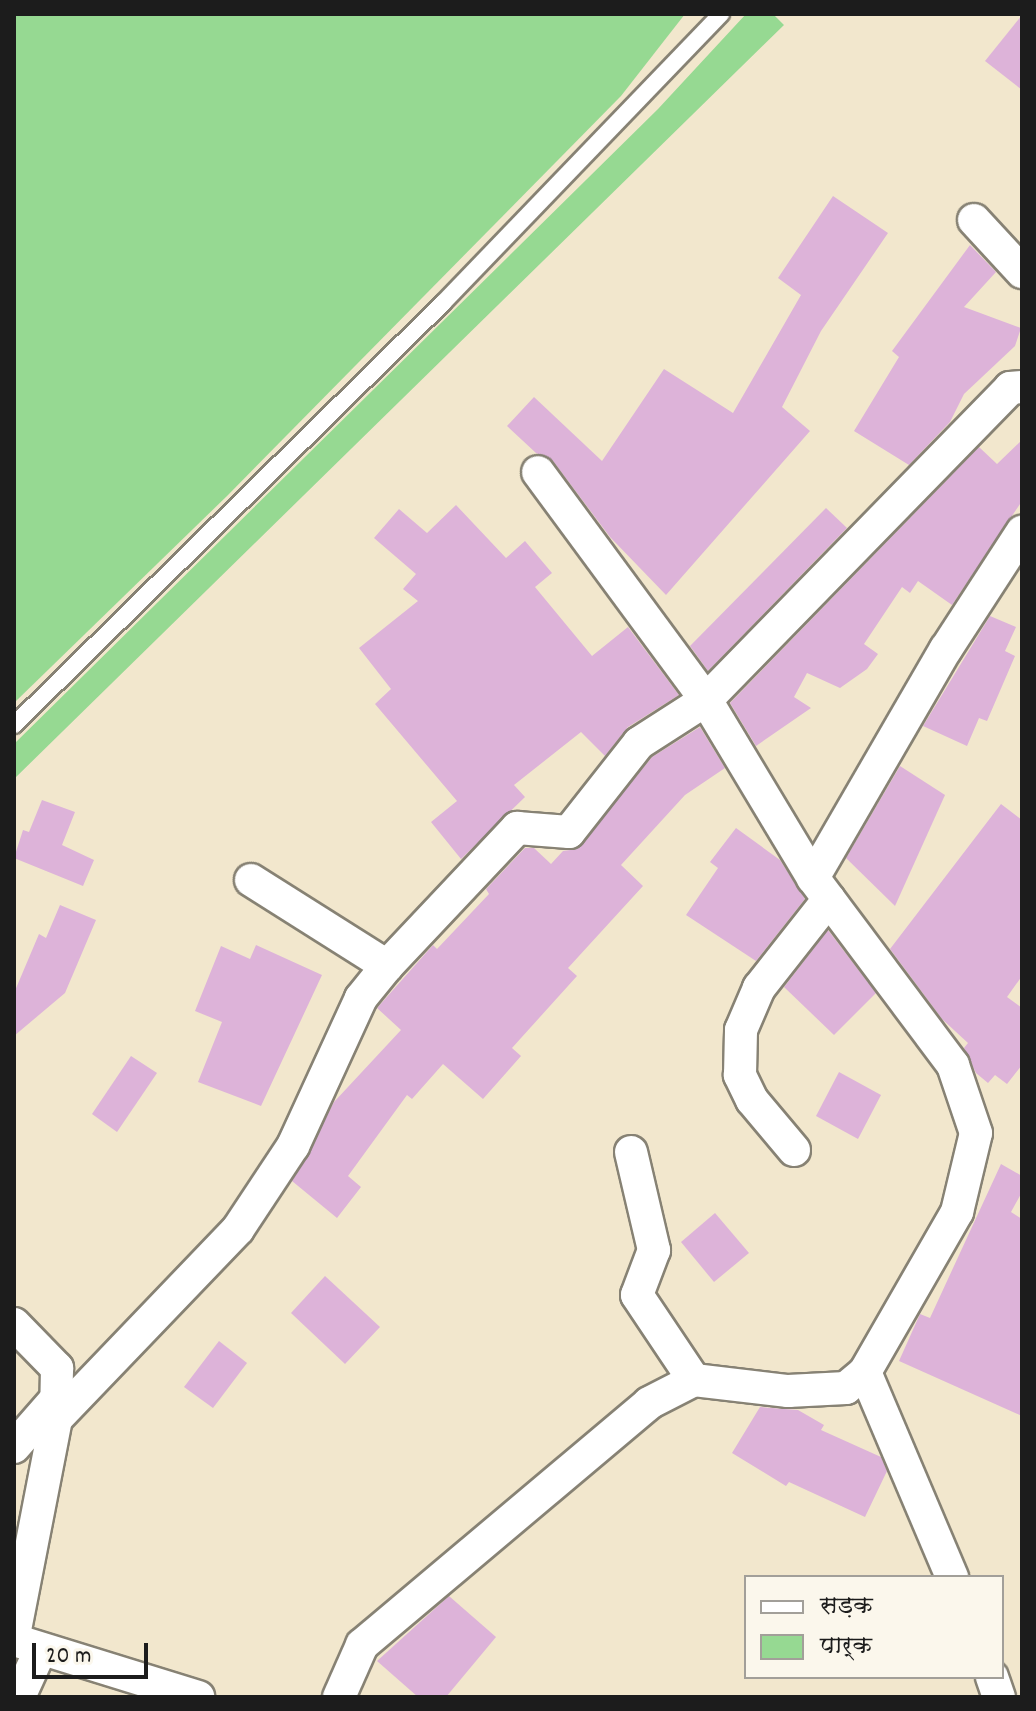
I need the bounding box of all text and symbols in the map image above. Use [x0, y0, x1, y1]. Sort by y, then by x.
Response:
legend [744, 1575, 1004, 1679]
text: सड़क [820, 1590, 873, 1624]
scale bar [36, 1627, 152, 1677]
text: पार्क [820, 1630, 872, 1664]
text: 20 m [46, 1640, 92, 1674]

